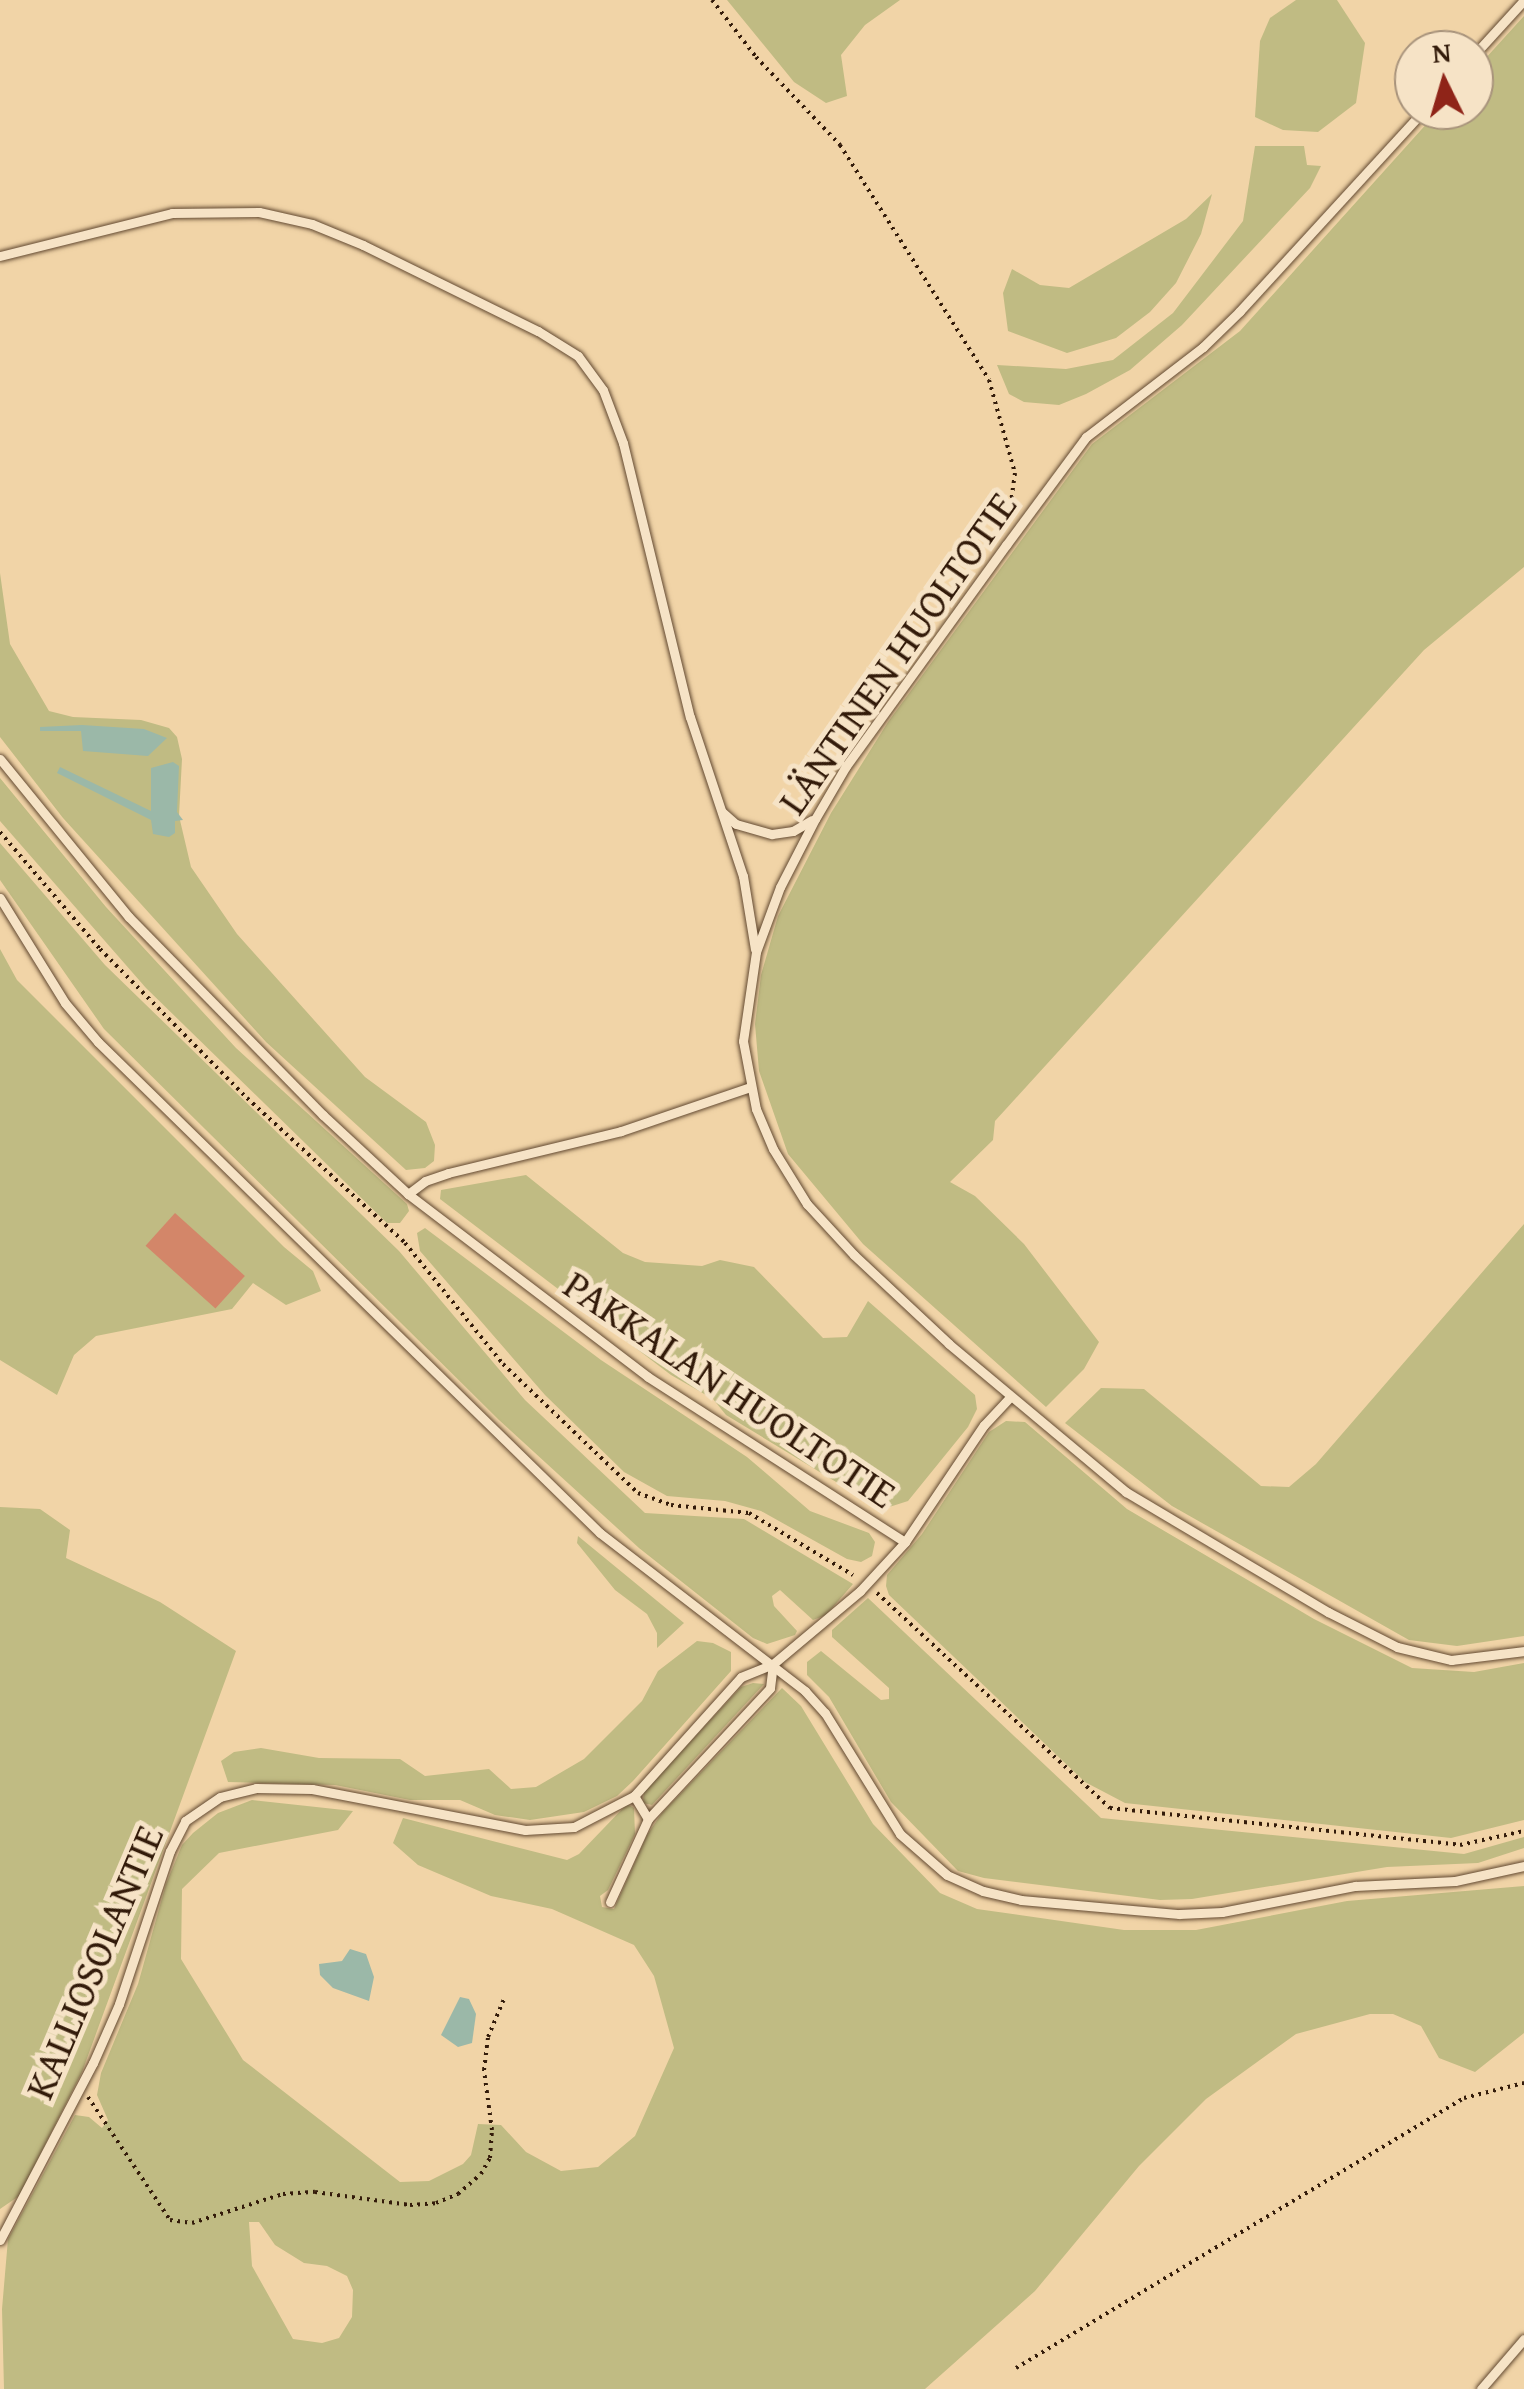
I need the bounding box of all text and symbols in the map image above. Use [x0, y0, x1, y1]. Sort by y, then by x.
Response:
north arrow [1394, 30, 1494, 130]
text: N [1430, 30, 1453, 73]
street label: LÄNTINEN HUOLTOTIE [768, 483, 1026, 823]
street label: PAKKALAN HUOLTOTIE [555, 1260, 905, 1518]
street label: KALLIOSOLANTIE [15, 1818, 173, 2106]

